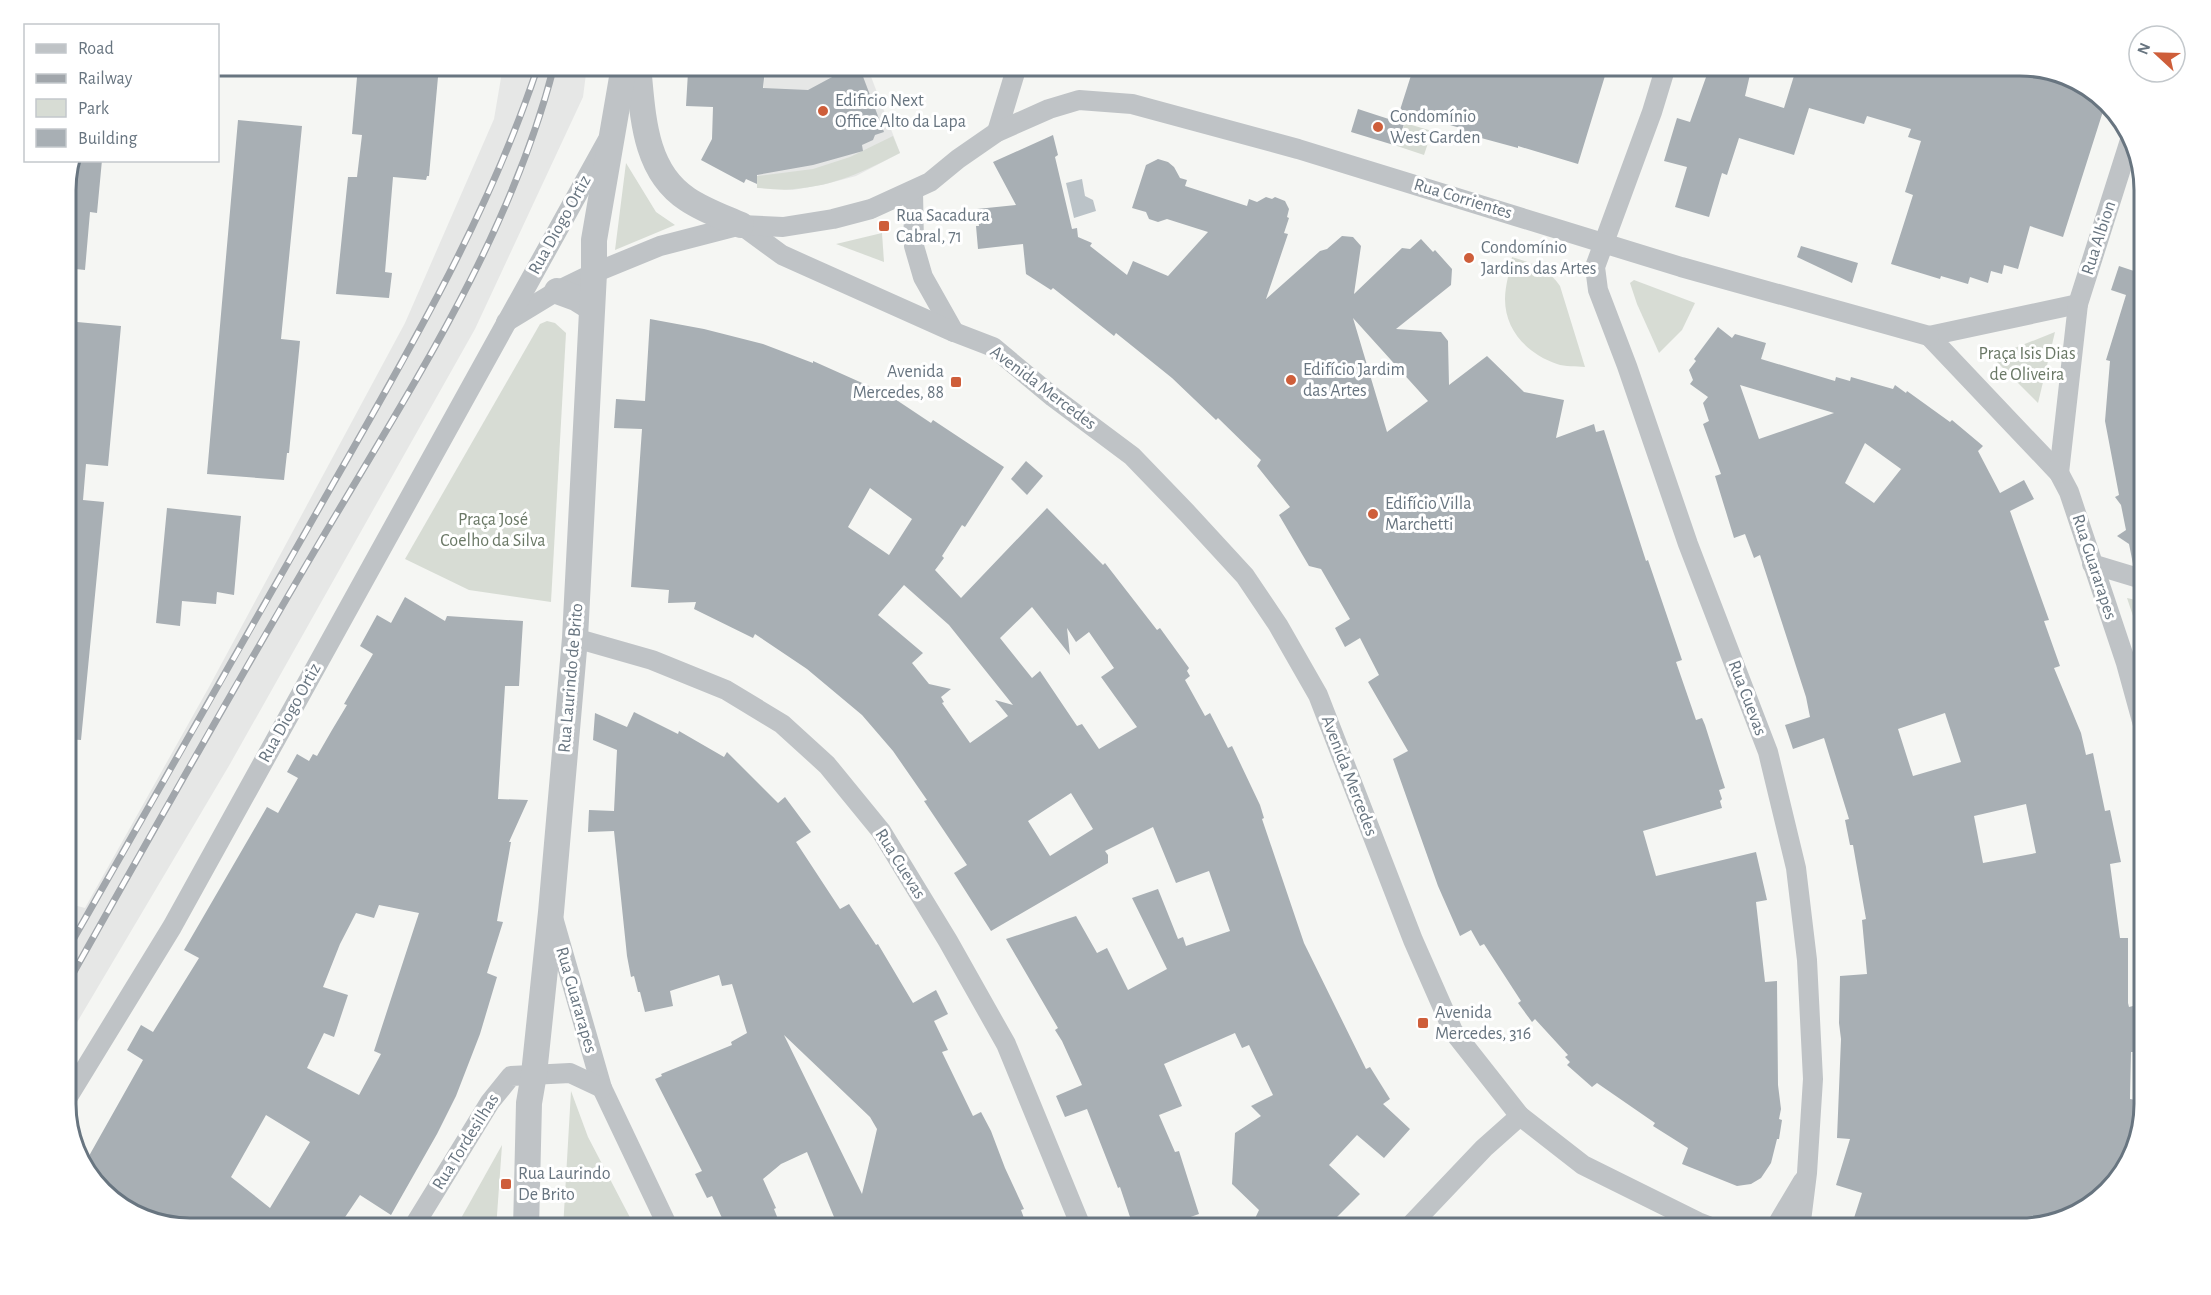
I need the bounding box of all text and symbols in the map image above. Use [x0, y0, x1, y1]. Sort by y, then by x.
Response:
legend [24, 24, 219, 162]
north arrow [2127, 24, 2187, 84]
text: Road [78, 40, 114, 58]
text: N [2135, 41, 2154, 57]
text: Railway [78, 70, 133, 88]
place label: Edificio Next Office Alto da Lapa [835, 92, 966, 131]
text: Park [78, 100, 110, 118]
marker: Edificio Next Office Alto da Lapa [816, 104, 830, 118]
place label: Condomínio West Garden [1390, 108, 1480, 147]
marker: Condomínio West Garden [1371, 120, 1385, 134]
text: Building [78, 130, 138, 148]
street label: Rua Diogo Ortiz [525, 172, 595, 278]
street label: Rua Corrientes [1412, 176, 1514, 222]
street label: Rua Albion [2079, 199, 2119, 277]
place label: Rua Sacadura Cabral, 71 [896, 207, 990, 246]
marker: Rua Sacadura Cabral, 71 [877, 219, 891, 233]
place label: Condomínio Jardins das Artes [1481, 239, 1597, 278]
marker: Condomínio Jardins das Artes [1462, 251, 1476, 265]
street label: Avenida Mercedes [987, 342, 1099, 434]
park label: Praça Isis Dias de Oliveira [1978, 345, 2076, 384]
place label: Edifício Jardim das Artes [1303, 361, 1405, 400]
place label: Avenida Mercedes, 88 [853, 363, 944, 402]
marker: Edifício Jardim das Artes [1284, 373, 1298, 387]
marker: Avenida Mercedes, 88 [949, 375, 963, 389]
place label: Edifício Villa Marchetti [1385, 495, 1472, 534]
marker: Edifício Villa Marchetti [1366, 507, 1380, 521]
park label: Praça José Coelho da Silva [440, 511, 546, 550]
street label: Rua Guararapes [2068, 512, 2120, 622]
street label: Rua Laurindo de Brito [555, 602, 587, 754]
street label: Rua Cuevas [1724, 658, 1770, 738]
street label: Rua Diogo Ortiz [255, 660, 325, 766]
street label: Avenida Mercedes [1318, 713, 1380, 839]
street label: Rua Cuevas [871, 826, 929, 902]
street label: Rua Guararapes [552, 945, 600, 1055]
place label: Avenida Mercedes, 316 [1435, 1004, 1531, 1043]
marker: Avenida Mercedes, 316 [1416, 1016, 1430, 1030]
street label: Rua Tordesilhas [429, 1091, 503, 1193]
place label: Rua Laurindo De Brito [518, 1165, 611, 1204]
marker: Rua Laurindo De Brito [499, 1177, 513, 1191]

